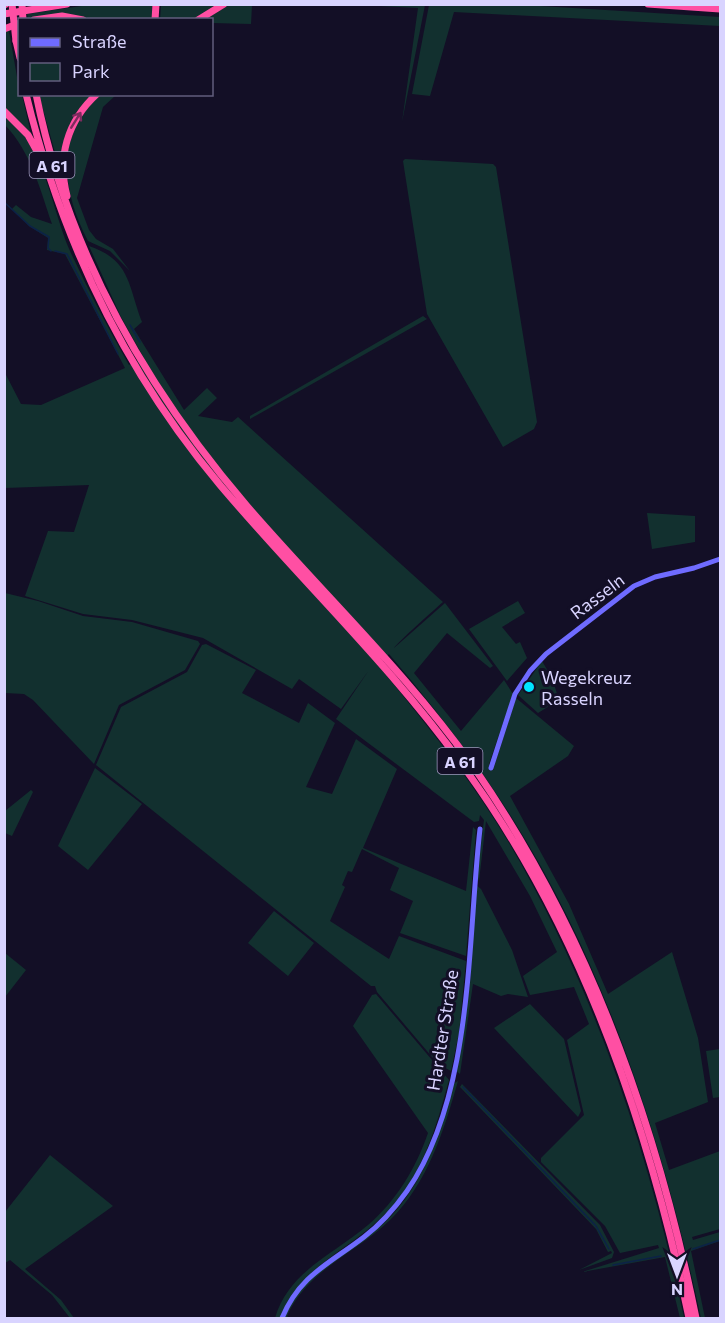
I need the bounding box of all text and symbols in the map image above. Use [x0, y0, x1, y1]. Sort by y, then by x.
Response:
legend [18, 18, 213, 96]
text: Straße [72, 30, 127, 52]
text: Park [72, 60, 110, 82]
one-way arrow [71, 112, 83, 129]
road number: A 61 [29, 152, 74, 178]
street label: Rasseln [566, 569, 628, 623]
place label: Wegekreuz Rasseln [541, 666, 632, 709]
marker: Wegekreuz Rasseln [522, 680, 536, 694]
road number: A 61 [438, 748, 482, 774]
street label: Hardter Straße [422, 968, 462, 1092]
north arrow [647, 1245, 707, 1305]
text: N [671, 1281, 683, 1300]

